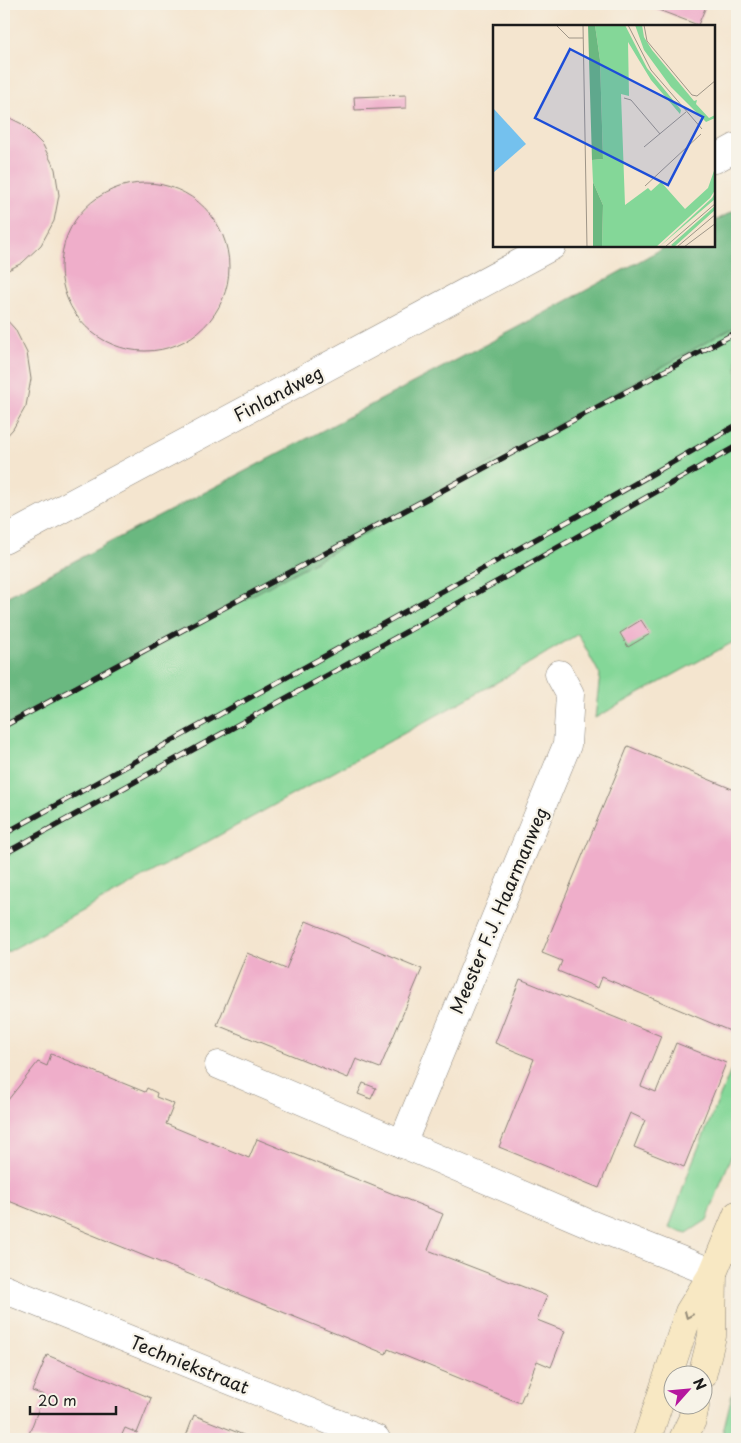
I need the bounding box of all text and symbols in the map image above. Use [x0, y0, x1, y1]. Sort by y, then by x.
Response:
inset map [493, 25, 716, 248]
street label: Finlandweg [228, 358, 328, 428]
street label: Meester F.J. Haarmanweg [442, 802, 554, 1018]
one-way arrow [684, 1310, 695, 1319]
street label: Techniekstraat [127, 1328, 253, 1400]
north arrow [664, 1366, 714, 1416]
text: N [688, 1374, 712, 1394]
scale bar [30, 1383, 116, 1415]
text: 20 m [38, 1388, 77, 1411]

